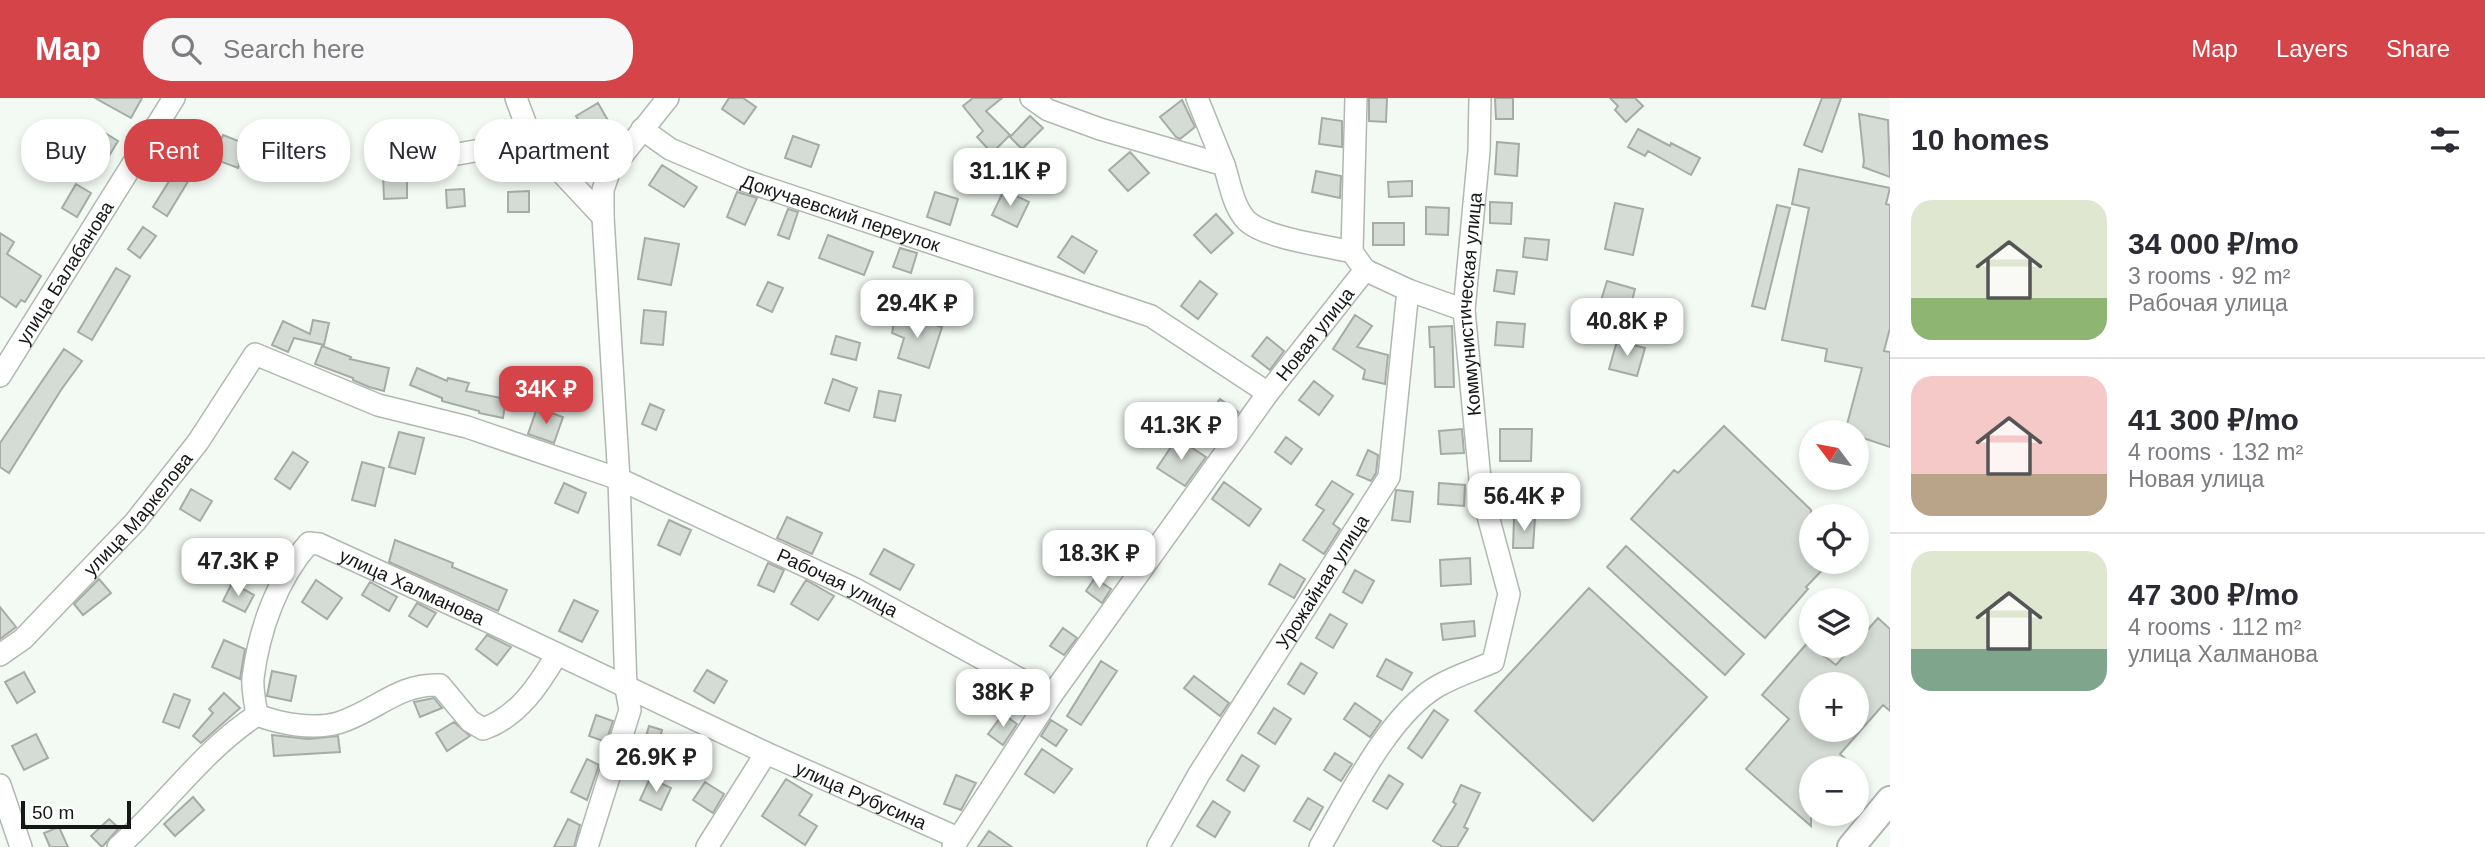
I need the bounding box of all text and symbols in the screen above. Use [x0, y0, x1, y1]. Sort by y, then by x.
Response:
search box [143, 18, 633, 81]
text: Map [35, 30, 101, 67]
icon: search [167, 30, 205, 68]
text: Search here [223, 34, 365, 64]
text: Map [2191, 35, 2238, 62]
text: Layers [2276, 35, 2348, 62]
text: Share [2386, 35, 2450, 62]
chip: Buy [21, 119, 110, 182]
chip: Rent [124, 119, 223, 182]
chip: Filters [237, 119, 350, 182]
chip: New [364, 119, 460, 182]
chip: Apartment [474, 119, 633, 182]
icon: filters [2426, 121, 2464, 159]
text: 10 homes [1911, 123, 2049, 156]
pin: 31.1K ₽ [945, 148, 1075, 208]
text: 31.1K ₽ [969, 158, 1051, 184]
street label: Докучаевский переулок [739, 170, 944, 256]
street label: Коммунистическая улица [1453, 191, 1486, 417]
street label: улица Балабанова [12, 197, 118, 348]
text: 34 000 ₽/mo [2128, 227, 2299, 260]
icon: home [1967, 228, 2051, 312]
text: 3 rooms · 92 m² [2128, 263, 2290, 289]
pin: 29.4K ₽ [852, 280, 982, 340]
street label: Новая улица [1272, 283, 1358, 385]
text: 29.4K ₽ [876, 290, 958, 316]
text: Рабочая улица [2128, 290, 2288, 316]
pin: 40.8K ₽ [1562, 299, 1692, 358]
text: 40.8K ₽ [1586, 308, 1668, 334]
pin: 34K ₽ [497, 366, 595, 426]
text: 34K ₽ [515, 376, 577, 402]
pin: 41.3K ₽ [1116, 402, 1246, 462]
text: 41 300 ₽/mo [2128, 403, 2299, 436]
icon: home [1967, 404, 2051, 488]
text: 41.3K ₽ [1140, 412, 1222, 438]
north arrow [1799, 420, 1869, 490]
map controls [1799, 420, 1869, 826]
text: 4 rooms · 132 m² [2128, 439, 2303, 465]
street label: улица Маркелова [79, 448, 197, 580]
text: Новая улица [2128, 466, 2264, 492]
pin: 56.4K ₽ [1459, 474, 1589, 533]
text: 56.4K ₽ [1483, 483, 1565, 509]
button: locate [1799, 504, 1869, 574]
street label: Урожайная улица [1271, 510, 1373, 653]
pin: 18.3K ₽ [1034, 531, 1164, 590]
pin: 47.3K ₽ [173, 538, 303, 598]
text: 18.3K ₽ [1058, 540, 1140, 566]
street label: улица Халманова [336, 544, 488, 629]
street label: Рабочая улица [774, 544, 902, 621]
text: 47.3K ₽ [197, 548, 279, 574]
text: 47 300 ₽/mo [2128, 578, 2299, 611]
icon: home [1967, 579, 2051, 663]
button: layers [1799, 588, 1869, 658]
text: 4 rooms · 112 m² [2128, 614, 2301, 640]
text: улица Халманова [2128, 641, 2318, 667]
pin: 38K ₽ [954, 670, 1052, 729]
button: + [1799, 672, 1869, 742]
text: 38K ₽ [972, 679, 1034, 705]
pin: 26.9K ₽ [591, 734, 721, 794]
text: 26.9K ₽ [615, 744, 697, 770]
button: − [1799, 756, 1869, 826]
street label: улица Рубусина [792, 757, 930, 833]
scale bar [21, 798, 131, 830]
text: 50 m [32, 802, 74, 823]

